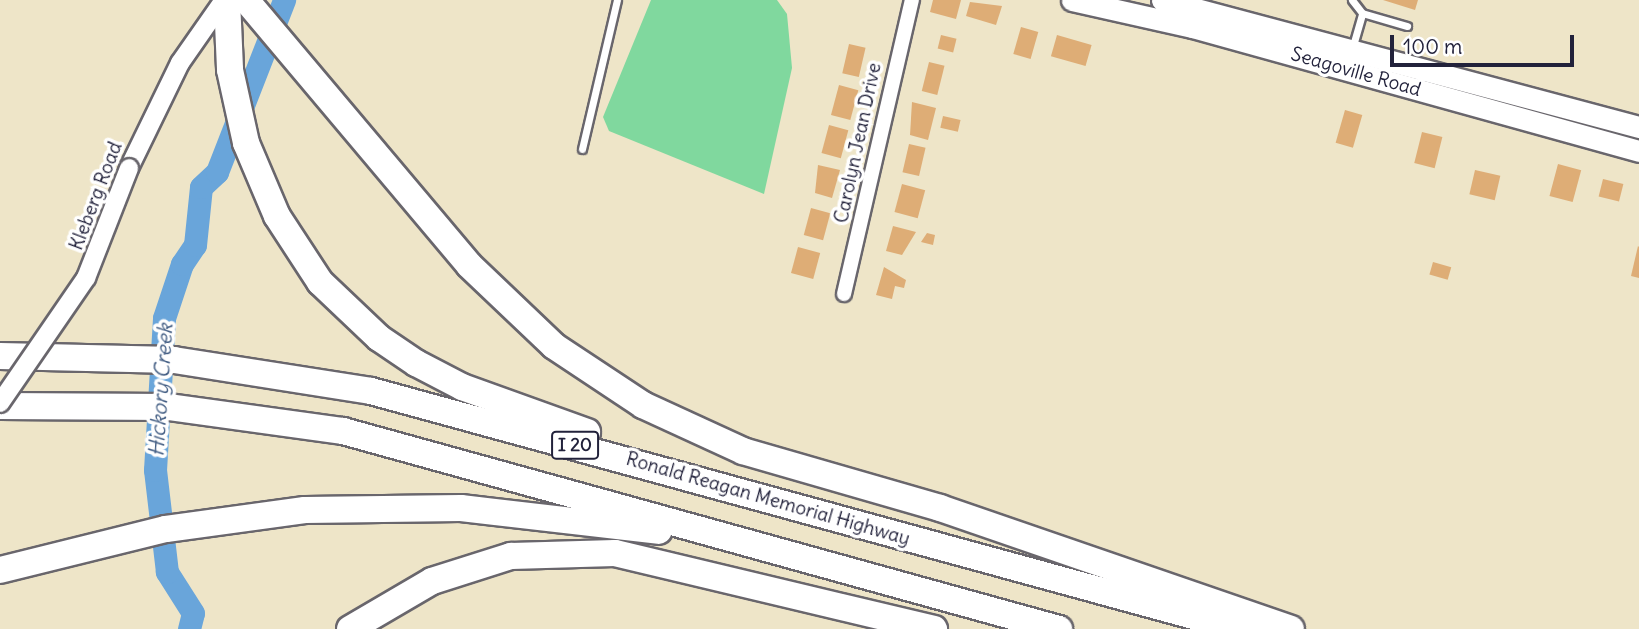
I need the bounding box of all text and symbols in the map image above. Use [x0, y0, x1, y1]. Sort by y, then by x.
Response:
scale bar [1394, 21, 1578, 65]
text: 100 m [1403, 33, 1462, 60]
street label: Seagoville Road [1288, 43, 1424, 101]
street label: Carolyn Jean Drive [830, 61, 886, 225]
street label: Kleberg Road [65, 139, 127, 253]
water label: Hickory Creek [144, 323, 178, 457]
road number: I 20 [550, 430, 600, 460]
street label: Ronald Reagan Memorial Highway [623, 447, 913, 551]

